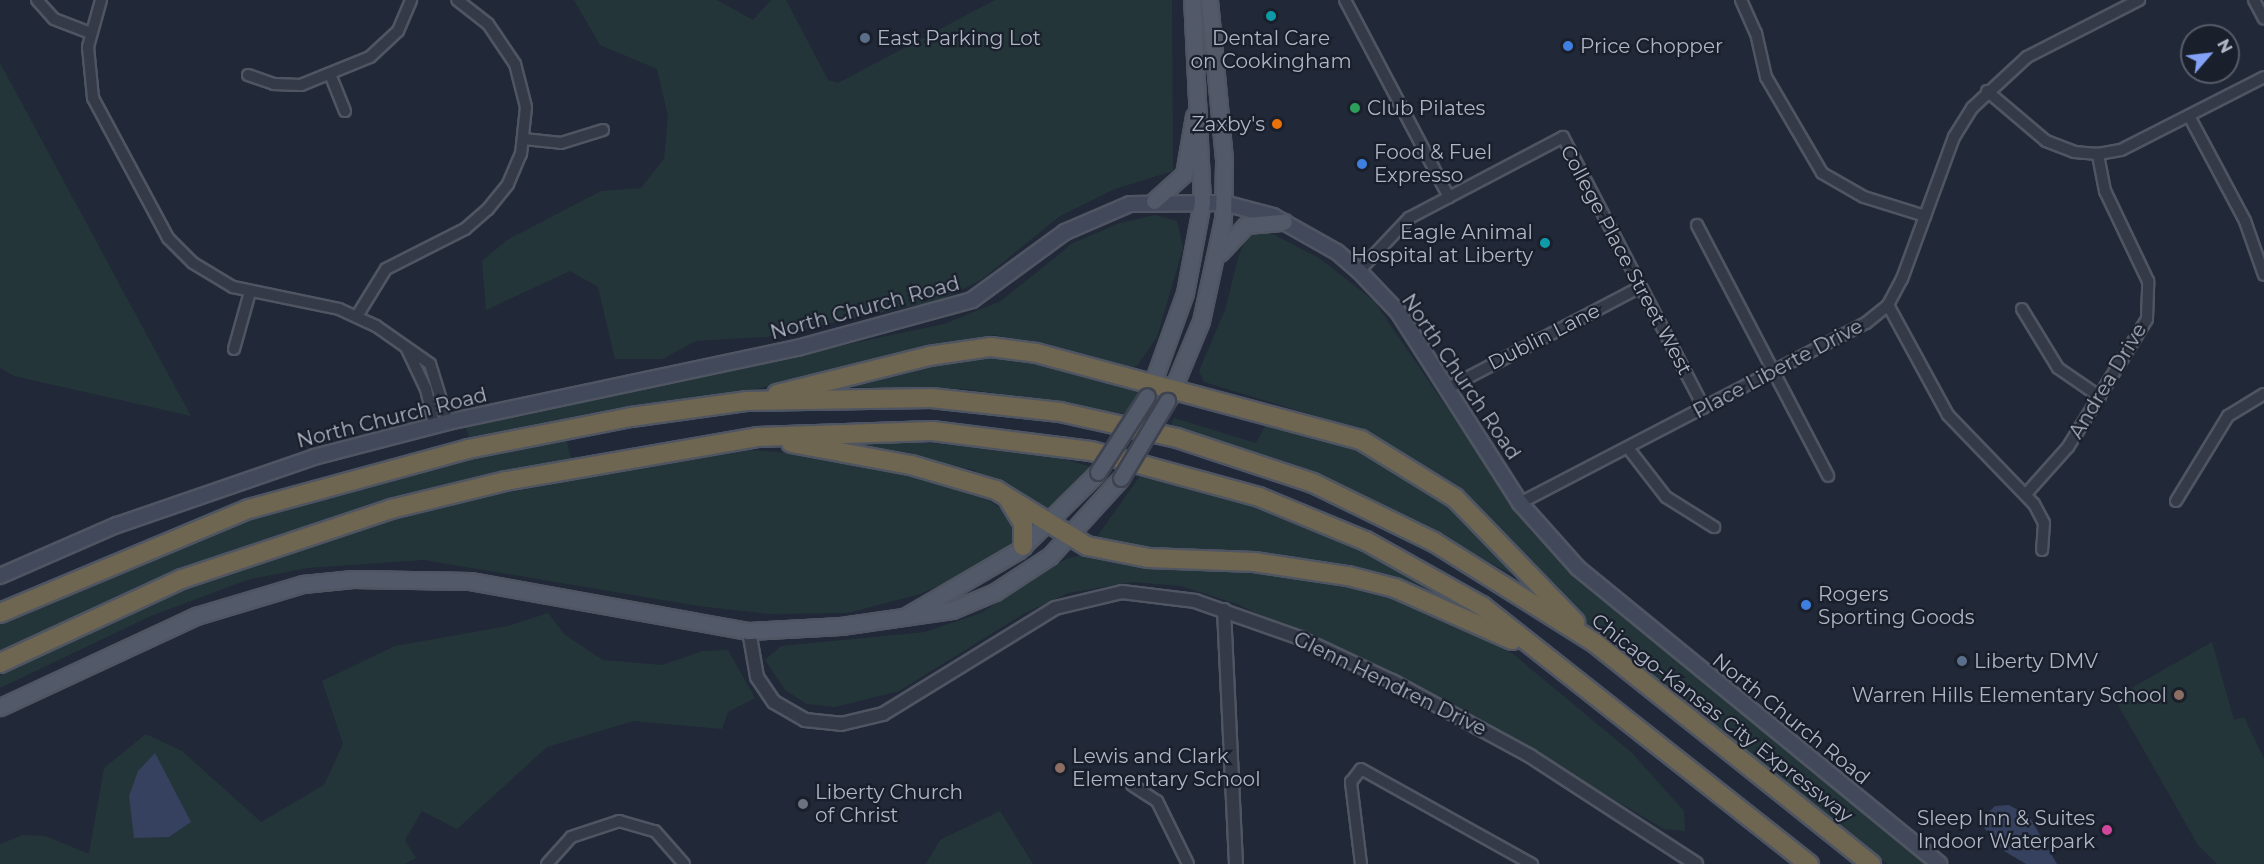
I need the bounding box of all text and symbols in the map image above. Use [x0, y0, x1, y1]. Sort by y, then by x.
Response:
marker: Dental Care on Cookingham [1264, 9, 1278, 23]
north arrow [2180, 24, 2240, 84]
place label: East Parking Lot [877, 26, 1041, 50]
place label: Dental Care on Cookingham [1190, 26, 1352, 73]
marker: East Parking Lot [858, 31, 872, 45]
place label: Price Chopper [1580, 34, 1723, 58]
text: N [2213, 36, 2236, 56]
marker: Price Chopper [1561, 39, 1575, 53]
place label: Club Pilates [1367, 96, 1485, 120]
marker: Club Pilates [1348, 101, 1362, 115]
place label: Zaxby's [1192, 112, 1265, 136]
marker: Zaxby's [1270, 117, 1284, 131]
place label: Food & Fuel Expresso [1374, 140, 1492, 187]
street label: College Place Street West [1555, 141, 1697, 379]
marker: Food & Fuel Expresso [1355, 157, 1369, 171]
place label: Eagle Animal Hospital at Liberty [1351, 220, 1533, 267]
marker: Eagle Animal Hospital at Liberty [1538, 236, 1552, 250]
street label: North Church Road [768, 271, 962, 345]
street label: North Church Road [1397, 289, 1525, 465]
street label: Dublin Lane [1484, 299, 1604, 375]
street label: Place Liberte Drive [1689, 314, 1867, 424]
street label: Andrea Drive [2064, 319, 2152, 443]
street label: North Church Road [294, 383, 490, 453]
place label: Rogers Sporting Goods [1818, 582, 1975, 629]
marker: Rogers Sporting Goods [1799, 598, 1813, 612]
street label: Chicago-Kansas City Expressway [1587, 609, 1857, 827]
street label: Glenn Hendren Drive [1290, 627, 1490, 741]
street label: North Church Road [1708, 648, 1874, 790]
place label: Liberty DMV [1974, 649, 2098, 673]
marker: Liberty DMV [1955, 654, 1969, 668]
place label: Warren Hills Elementary School [1852, 683, 2167, 707]
marker: Warren Hills Elementary School [2172, 688, 2186, 702]
place label: Lewis and Clark Elementary School [1072, 744, 1261, 791]
marker: Lewis and Clark Elementary School [1053, 761, 1067, 775]
place label: Liberty Church of Christ [815, 780, 963, 827]
marker: Liberty Church of Christ [796, 797, 810, 811]
place label: Sleep Inn & Suites Indoor Waterpark [1917, 807, 2095, 854]
marker: Sleep Inn & Suites Indoor Waterpark [2100, 823, 2114, 837]

